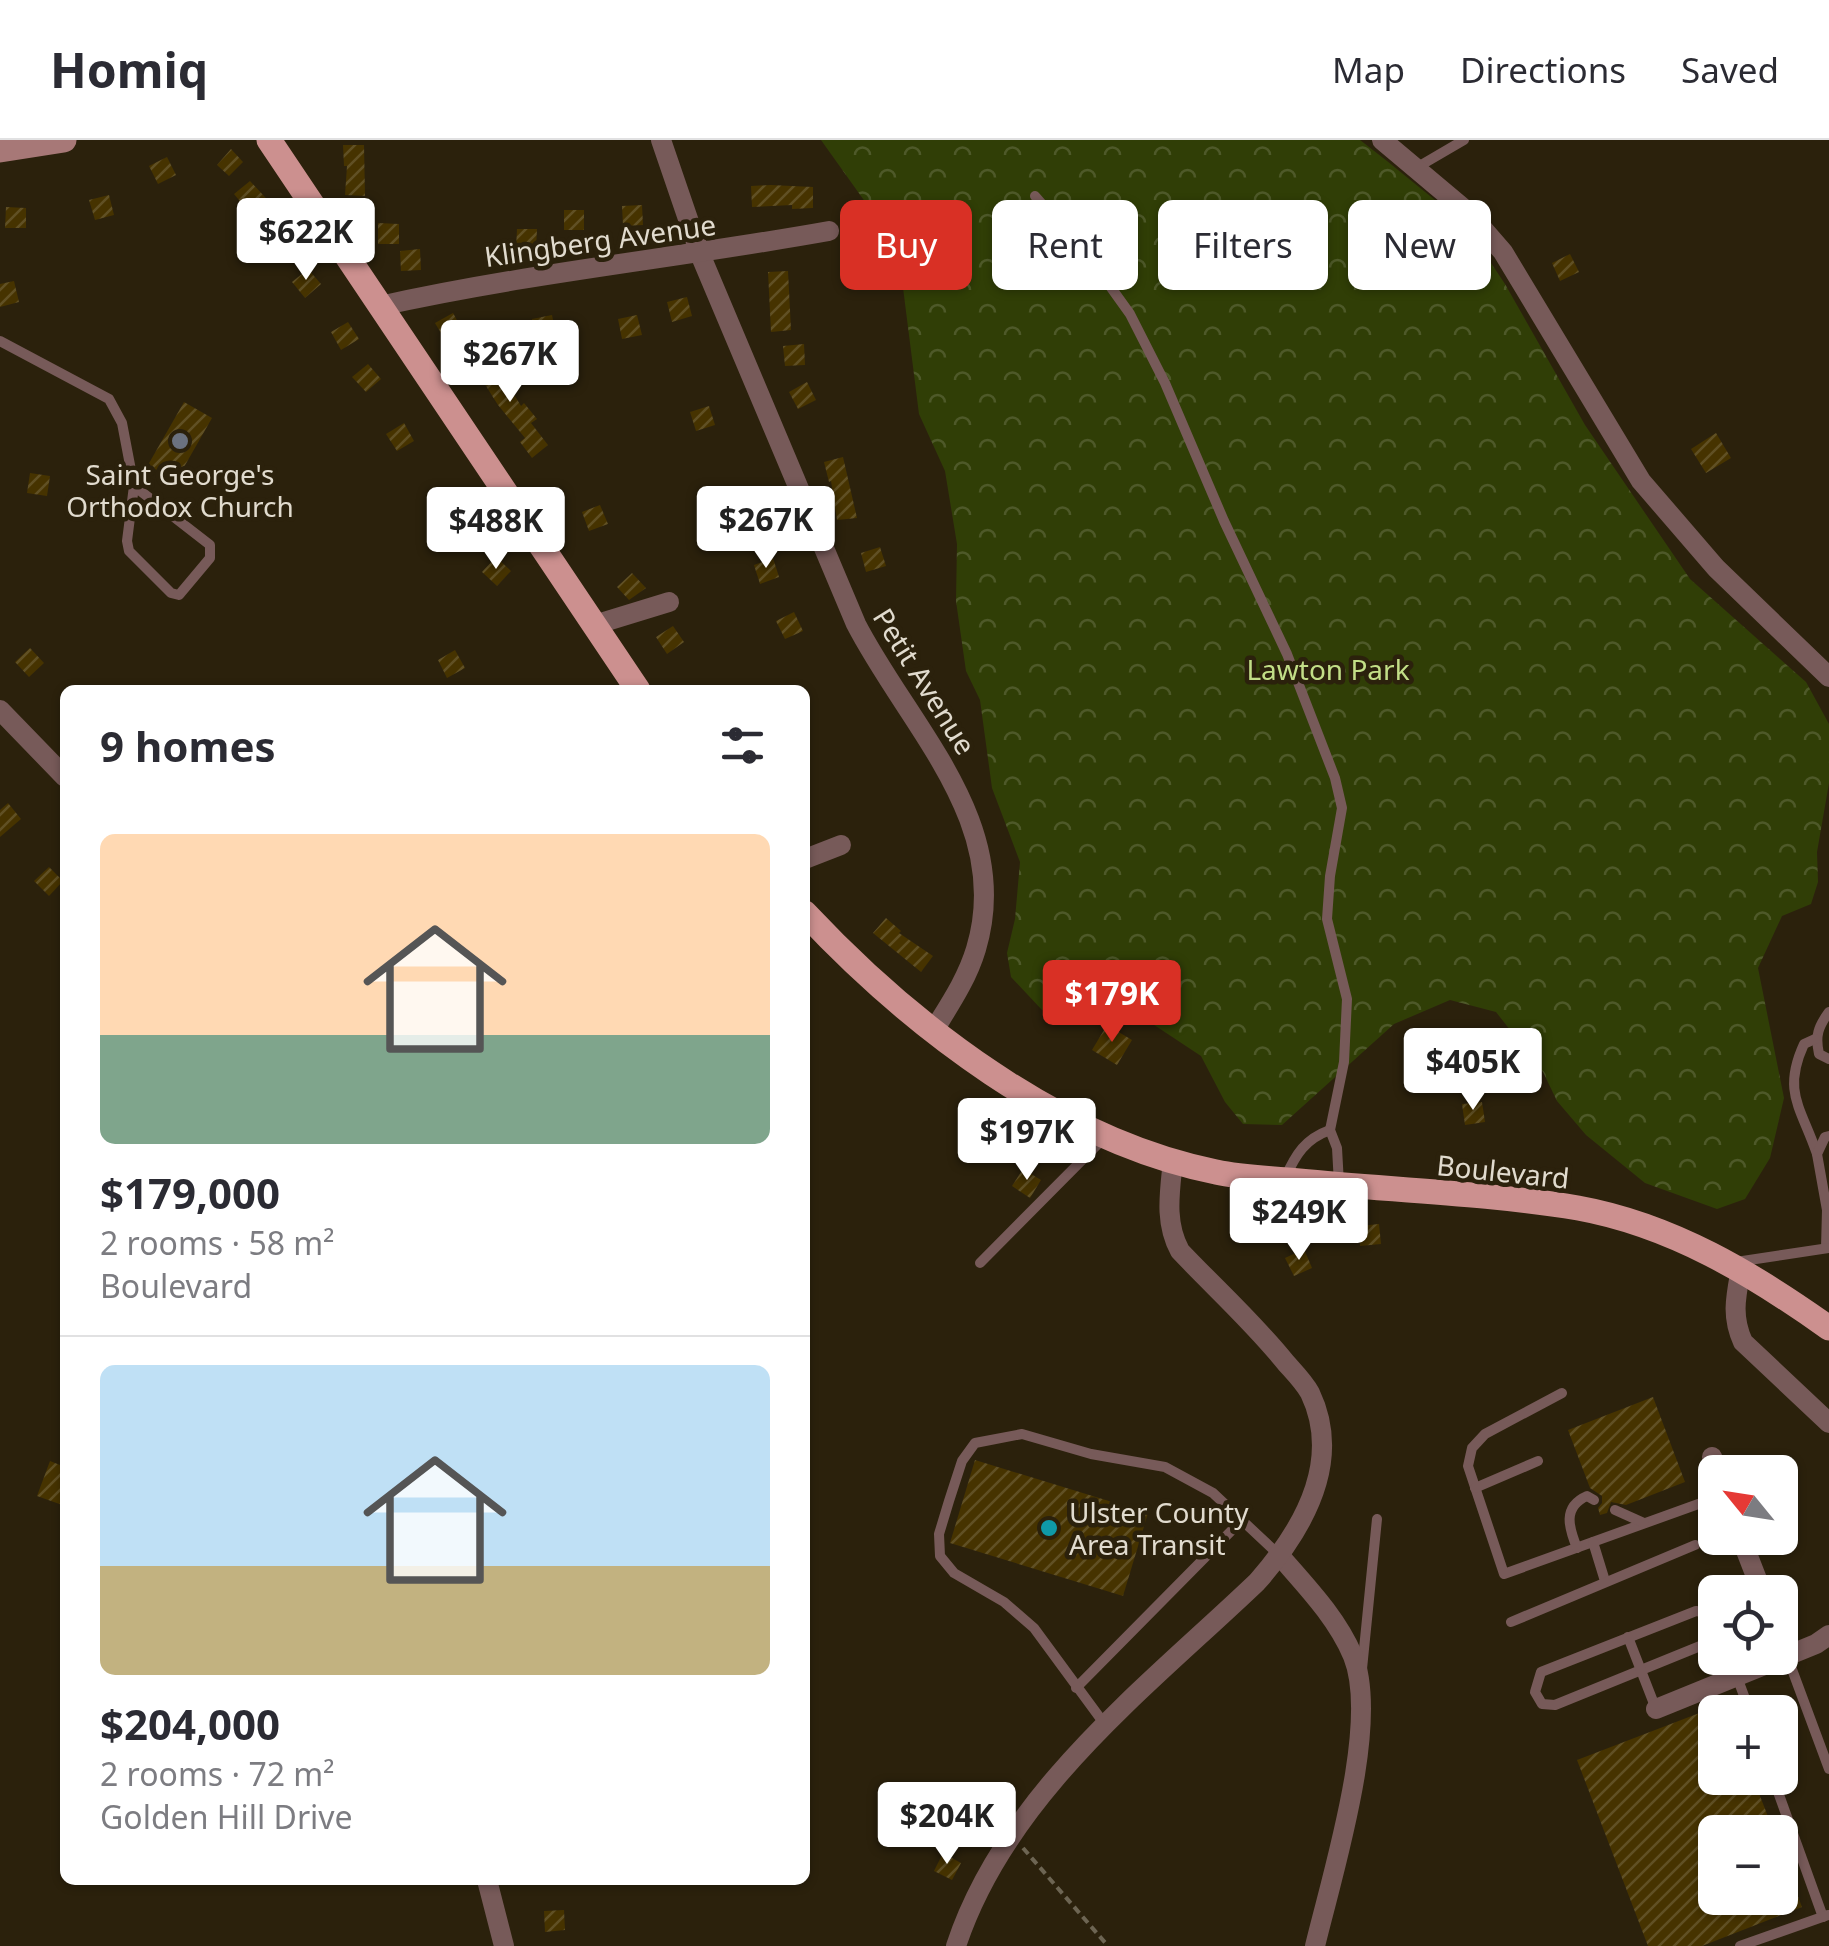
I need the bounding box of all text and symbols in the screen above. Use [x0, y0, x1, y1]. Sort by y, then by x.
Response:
text: Homiq [50, 37, 208, 102]
text: Map [1332, 46, 1405, 93]
text: Directions [1460, 46, 1626, 93]
text: Saved [1681, 46, 1779, 93]
pin: $622K [236, 198, 376, 283]
chip: Buy [840, 200, 972, 290]
chip: Rent [992, 200, 1138, 290]
chip: Filters [1158, 200, 1328, 290]
chip: New [1348, 200, 1491, 290]
street label: Klingberg Avenue [482, 205, 718, 275]
text: $622K [259, 209, 353, 252]
pin: $267K [440, 320, 580, 405]
text: $267K [463, 331, 557, 374]
marker: Saint George's Orthodox Church [169, 430, 191, 452]
place label: Saint George's Orthodox Church [66, 455, 294, 525]
pin: $267K [696, 486, 836, 571]
pin: $488K [426, 487, 566, 572]
text: $267K [719, 497, 813, 540]
text: $488K [449, 498, 543, 541]
street label: Petit Avenue [865, 601, 985, 761]
park label: Lawton Park [1246, 650, 1410, 688]
text: 9 homes [100, 717, 276, 774]
icon: filters [715, 718, 770, 773]
icon: home [345, 899, 525, 1079]
pin: $179K [1042, 960, 1182, 1045]
text: $179K [1065, 971, 1159, 1014]
pin: $405K [1403, 1028, 1543, 1113]
text: $405K [1426, 1039, 1520, 1082]
pin: $197K [957, 1098, 1097, 1183]
text: $197K [980, 1109, 1074, 1152]
street label: Boulevard [1435, 1145, 1571, 1197]
text: $179,000 [100, 1164, 280, 1221]
pin: $249K [1229, 1178, 1369, 1263]
text: $249K [1252, 1189, 1346, 1232]
text: 2 rooms · 58 m² [100, 1221, 334, 1264]
text: Boulevard [100, 1264, 252, 1307]
icon: home [345, 1430, 525, 1610]
north arrow [1698, 1455, 1798, 1555]
map controls [1698, 1455, 1798, 1915]
place label: Ulster County Area Transit [1069, 1493, 1249, 1563]
marker: Ulster County Area Transit [1038, 1517, 1060, 1539]
button: locate [1698, 1575, 1798, 1675]
text: $204,000 [100, 1695, 280, 1752]
button: + [1698, 1695, 1798, 1795]
text: 2 rooms · 72 m² [100, 1752, 334, 1795]
pin: $204K [877, 1782, 1017, 1867]
text: $204K [900, 1793, 994, 1836]
text: Golden Hill Drive [100, 1795, 353, 1838]
button: − [1698, 1815, 1798, 1915]

